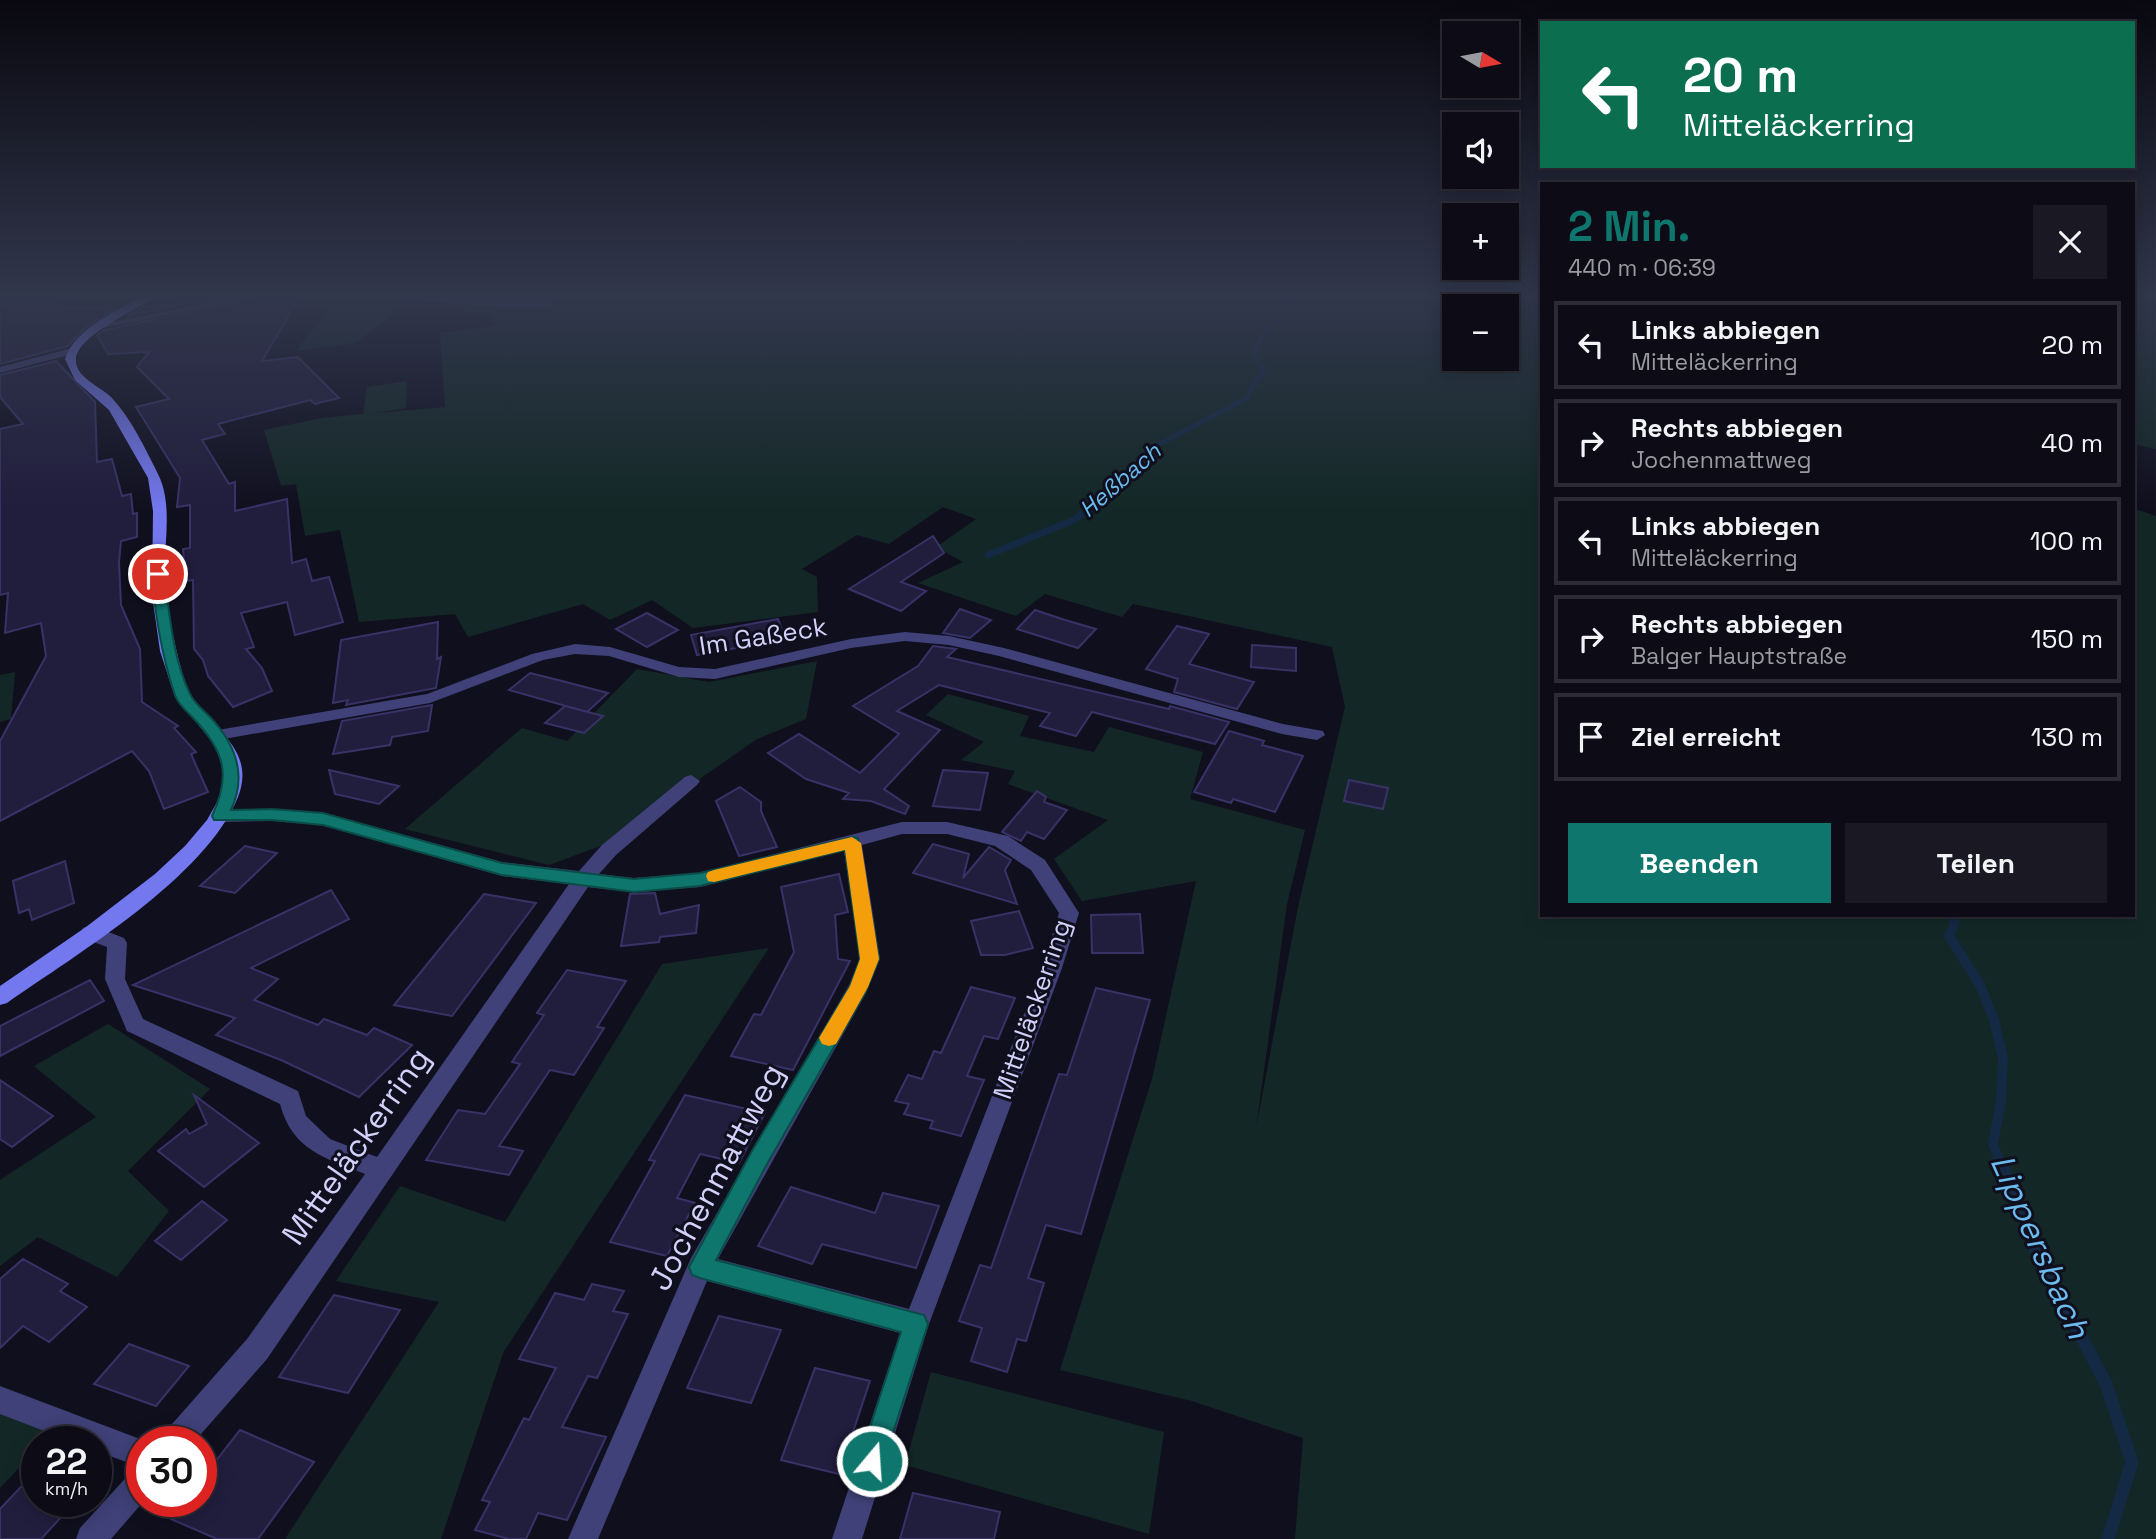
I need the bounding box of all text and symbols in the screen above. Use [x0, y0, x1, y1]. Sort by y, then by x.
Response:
north arrow [1442, 21, 1519, 98]
map controls [1442, 21, 1519, 371]
text: 20 m [1683, 44, 1798, 106]
icon: left [1568, 49, 1659, 140]
text: Mitteläckerring [1683, 105, 1915, 145]
button: sound [1442, 112, 1519, 189]
text: 2 Min. [1568, 200, 1690, 253]
button: + [1442, 203, 1519, 280]
button: close [2033, 205, 2107, 279]
text: 440 m · 06:39 [1568, 253, 1716, 283]
button: − [1442, 294, 1519, 371]
text: Links abbiegen [1631, 313, 1820, 347]
icon: left [1572, 326, 1610, 364]
text: 20 m [2042, 328, 2103, 362]
text: Mitteläckerring [1631, 347, 1798, 377]
text: Rechts abbiegen [1631, 411, 1843, 445]
icon: right [1572, 424, 1610, 462]
text: 40 m [2041, 426, 2103, 460]
water label: Heßbach [1073, 436, 1168, 524]
text: Jochenmattweg [1631, 445, 1811, 475]
text: Links abbiegen [1631, 509, 1820, 543]
icon: left [1572, 522, 1610, 560]
text: 100 m [2030, 524, 2103, 558]
text: Mitteläckerring [1631, 543, 1798, 573]
pin [128, 544, 188, 604]
icon: arrive [139, 555, 177, 593]
text: Rechts abbiegen [1631, 607, 1843, 641]
street label: Im Gaßeck [697, 609, 829, 663]
icon: right [1572, 620, 1610, 658]
text: 150 m [2031, 622, 2103, 656]
text: Balger Hauptstraße [1631, 641, 1847, 671]
icon: arrive [1572, 718, 1610, 756]
text: Ziel erreicht [1631, 720, 1781, 754]
text: 130 m [2031, 720, 2103, 754]
button: Beenden [1568, 823, 1831, 903]
button: Teilen [1845, 823, 2107, 903]
street label: Mitteläckerring [985, 914, 1079, 1104]
street label: Mitteläckerring [273, 1040, 439, 1252]
street label: Jochenmattweg [639, 1057, 793, 1297]
water label: Lippersbach [1981, 1148, 2100, 1346]
position arrow [835, 1424, 909, 1498]
speed limit sign: 30 [126, 1426, 217, 1517]
text: 22 [46, 1440, 87, 1484]
text: km/h [45, 1477, 88, 1500]

